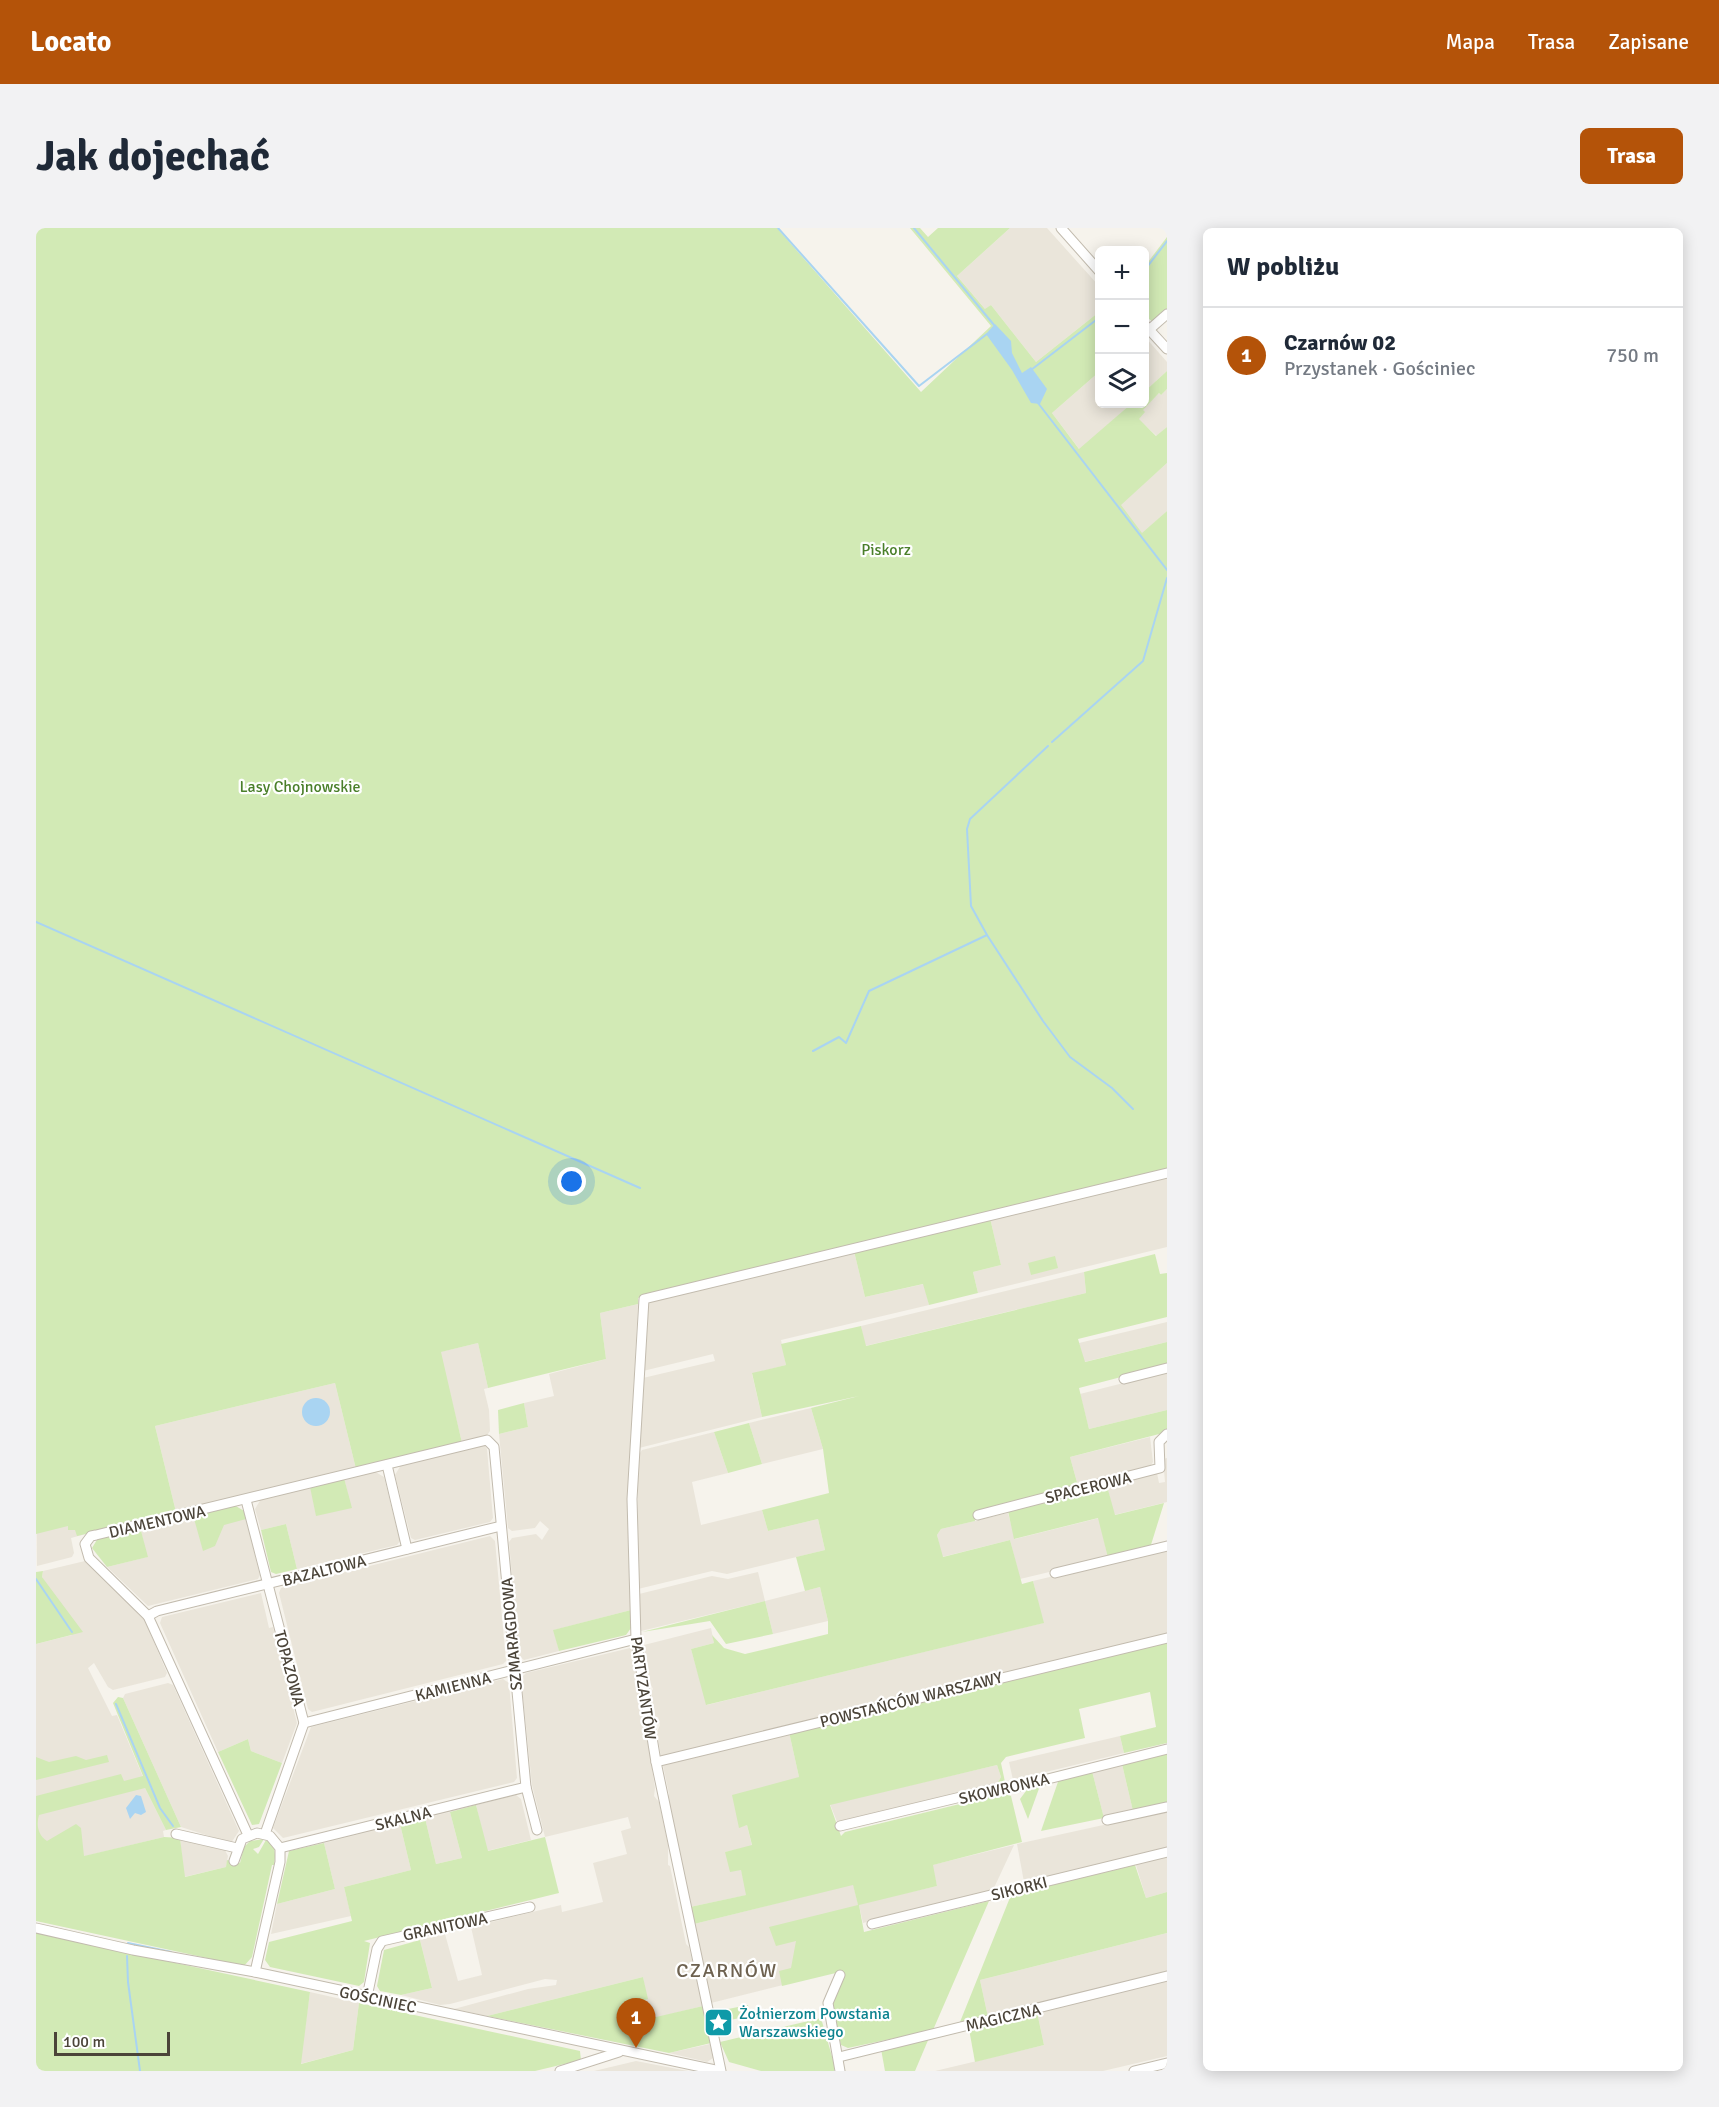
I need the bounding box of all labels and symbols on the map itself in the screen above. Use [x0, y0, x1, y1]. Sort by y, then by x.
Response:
park label: Piskorz [861, 540, 911, 560]
park label: Lasy Chojnowskie [239, 777, 361, 797]
your location [557, 1167, 586, 1196]
street label: SPACEROWA [1043, 1468, 1134, 1508]
street label: DIAMENTOWA [107, 1501, 208, 1543]
street label: BAZALTOWA [280, 1551, 368, 1591]
street label: SZMARAGDOWA [497, 1576, 527, 1691]
street label: TOPAZOWA [269, 1628, 309, 1709]
street label: PARTYZANTÓW [626, 1635, 660, 1742]
street label: KAMIENNA [413, 1668, 493, 1706]
street label: POWSTAŃCÓW WARSZAWY [818, 1668, 1005, 1732]
street label: SKOWRONKA [957, 1769, 1052, 1809]
street label: SKALNA [373, 1802, 434, 1836]
street label: SIKORKI [989, 1872, 1049, 1906]
street label: GRANITOWA [401, 1908, 490, 1946]
district label: CZARNÓW [676, 1958, 778, 1983]
street label: GOŚCINIEC [337, 1982, 418, 2018]
pin: 1 [616, 1998, 656, 2048]
street label: MAGICZNA [964, 2000, 1043, 2036]
place label: Żołnierzom Powstania Warszawskiego [739, 2004, 890, 2042]
place icon: Żołnierzom Powstania Warszawskiego [702, 2006, 734, 2038]
scale bar [54, 2029, 170, 2056]

